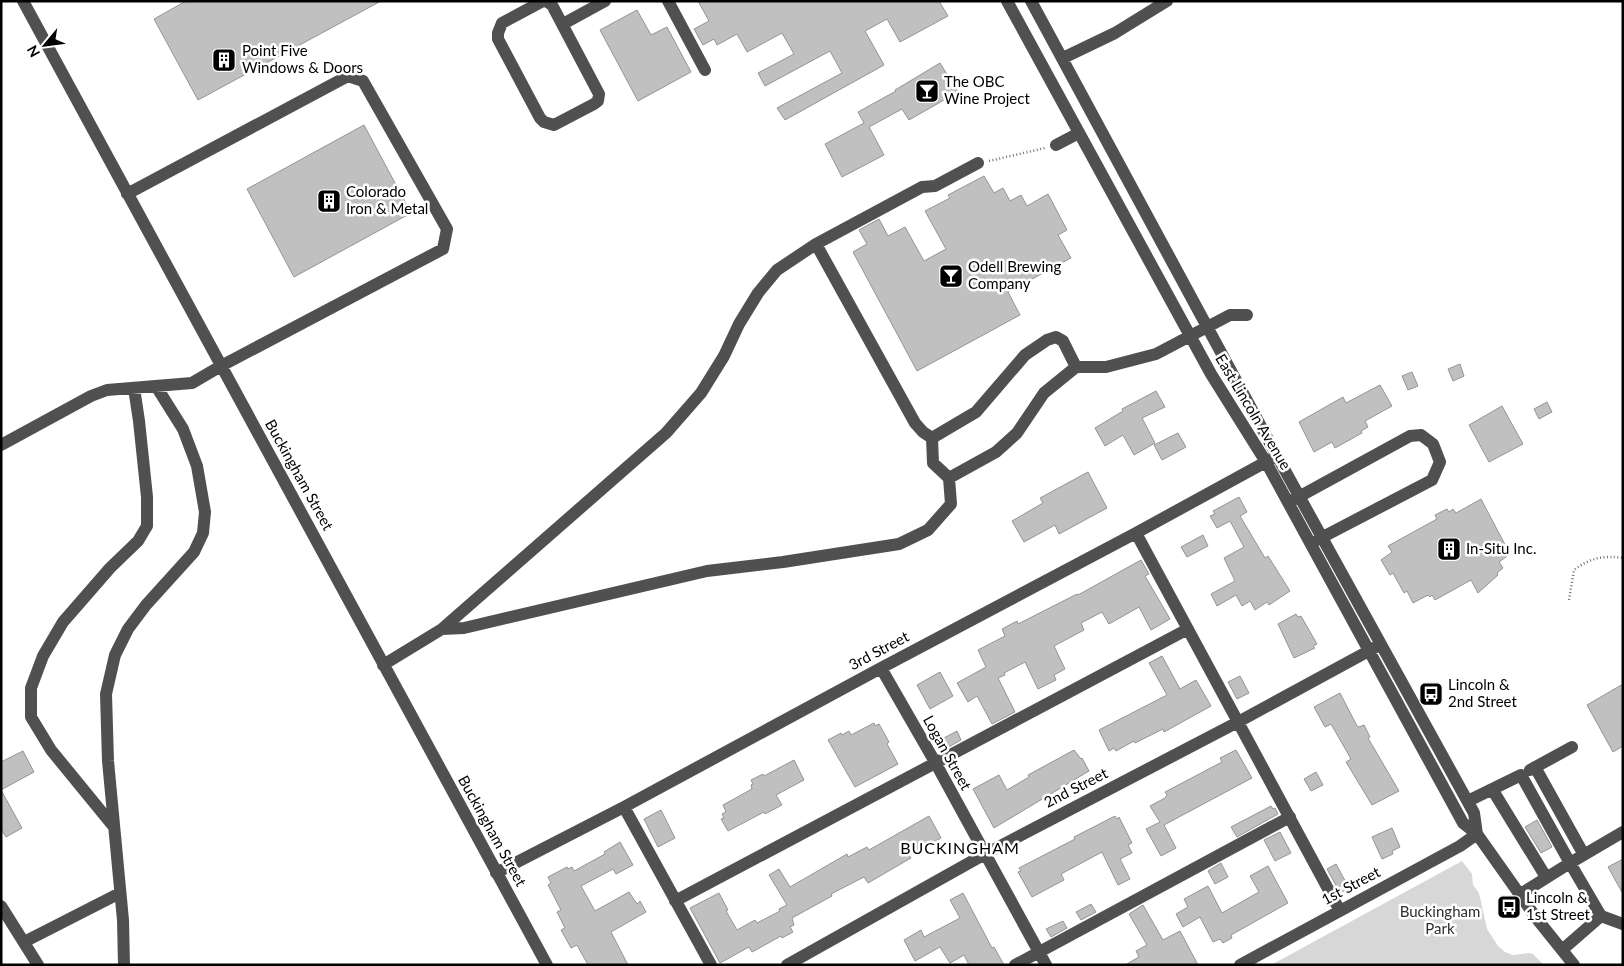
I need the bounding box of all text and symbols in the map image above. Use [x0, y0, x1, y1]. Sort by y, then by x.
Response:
north arrow [20, 20, 70, 70]
place label: Point Five Windows & Doors [242, 41, 363, 76]
text: N [23, 43, 43, 60]
building icon: Point Five Windows & Doors [211, 47, 237, 73]
place label: The OBC Wine Project [944, 72, 1030, 107]
bar icon: The OBC Wine Project [914, 78, 940, 104]
place label: Colorado Iron & Metal [346, 182, 428, 217]
building icon: Colorado Iron & Metal [316, 188, 342, 214]
place label: Odell Brewing Company [968, 257, 1061, 292]
bar icon: Odell Brewing Company [938, 263, 964, 289]
street label: East Lincoln Avenue [1212, 350, 1296, 473]
street label: Buckingham Street [262, 416, 338, 534]
building icon: In-Situ Inc. [1436, 536, 1462, 562]
place label: In-Situ Inc. [1466, 539, 1536, 557]
street label: 3rd Street [845, 626, 912, 673]
place label: Lincoln & 2nd Street [1448, 675, 1517, 710]
bus stop icon: Lincoln & 2nd Street [1418, 681, 1444, 707]
street label: Logan Street [920, 712, 976, 794]
street label: 2nd Street [1041, 763, 1111, 811]
street label: Buckingham Street [455, 772, 531, 890]
district label: BUCKINGHAM [900, 838, 1020, 857]
street label: 1st Street [1318, 862, 1384, 908]
place label: Lincoln & 1st Street [1526, 888, 1591, 923]
bus stop icon: Lincoln & 1st Street [1496, 894, 1522, 920]
park label: Buckingham Park [1400, 902, 1480, 937]

